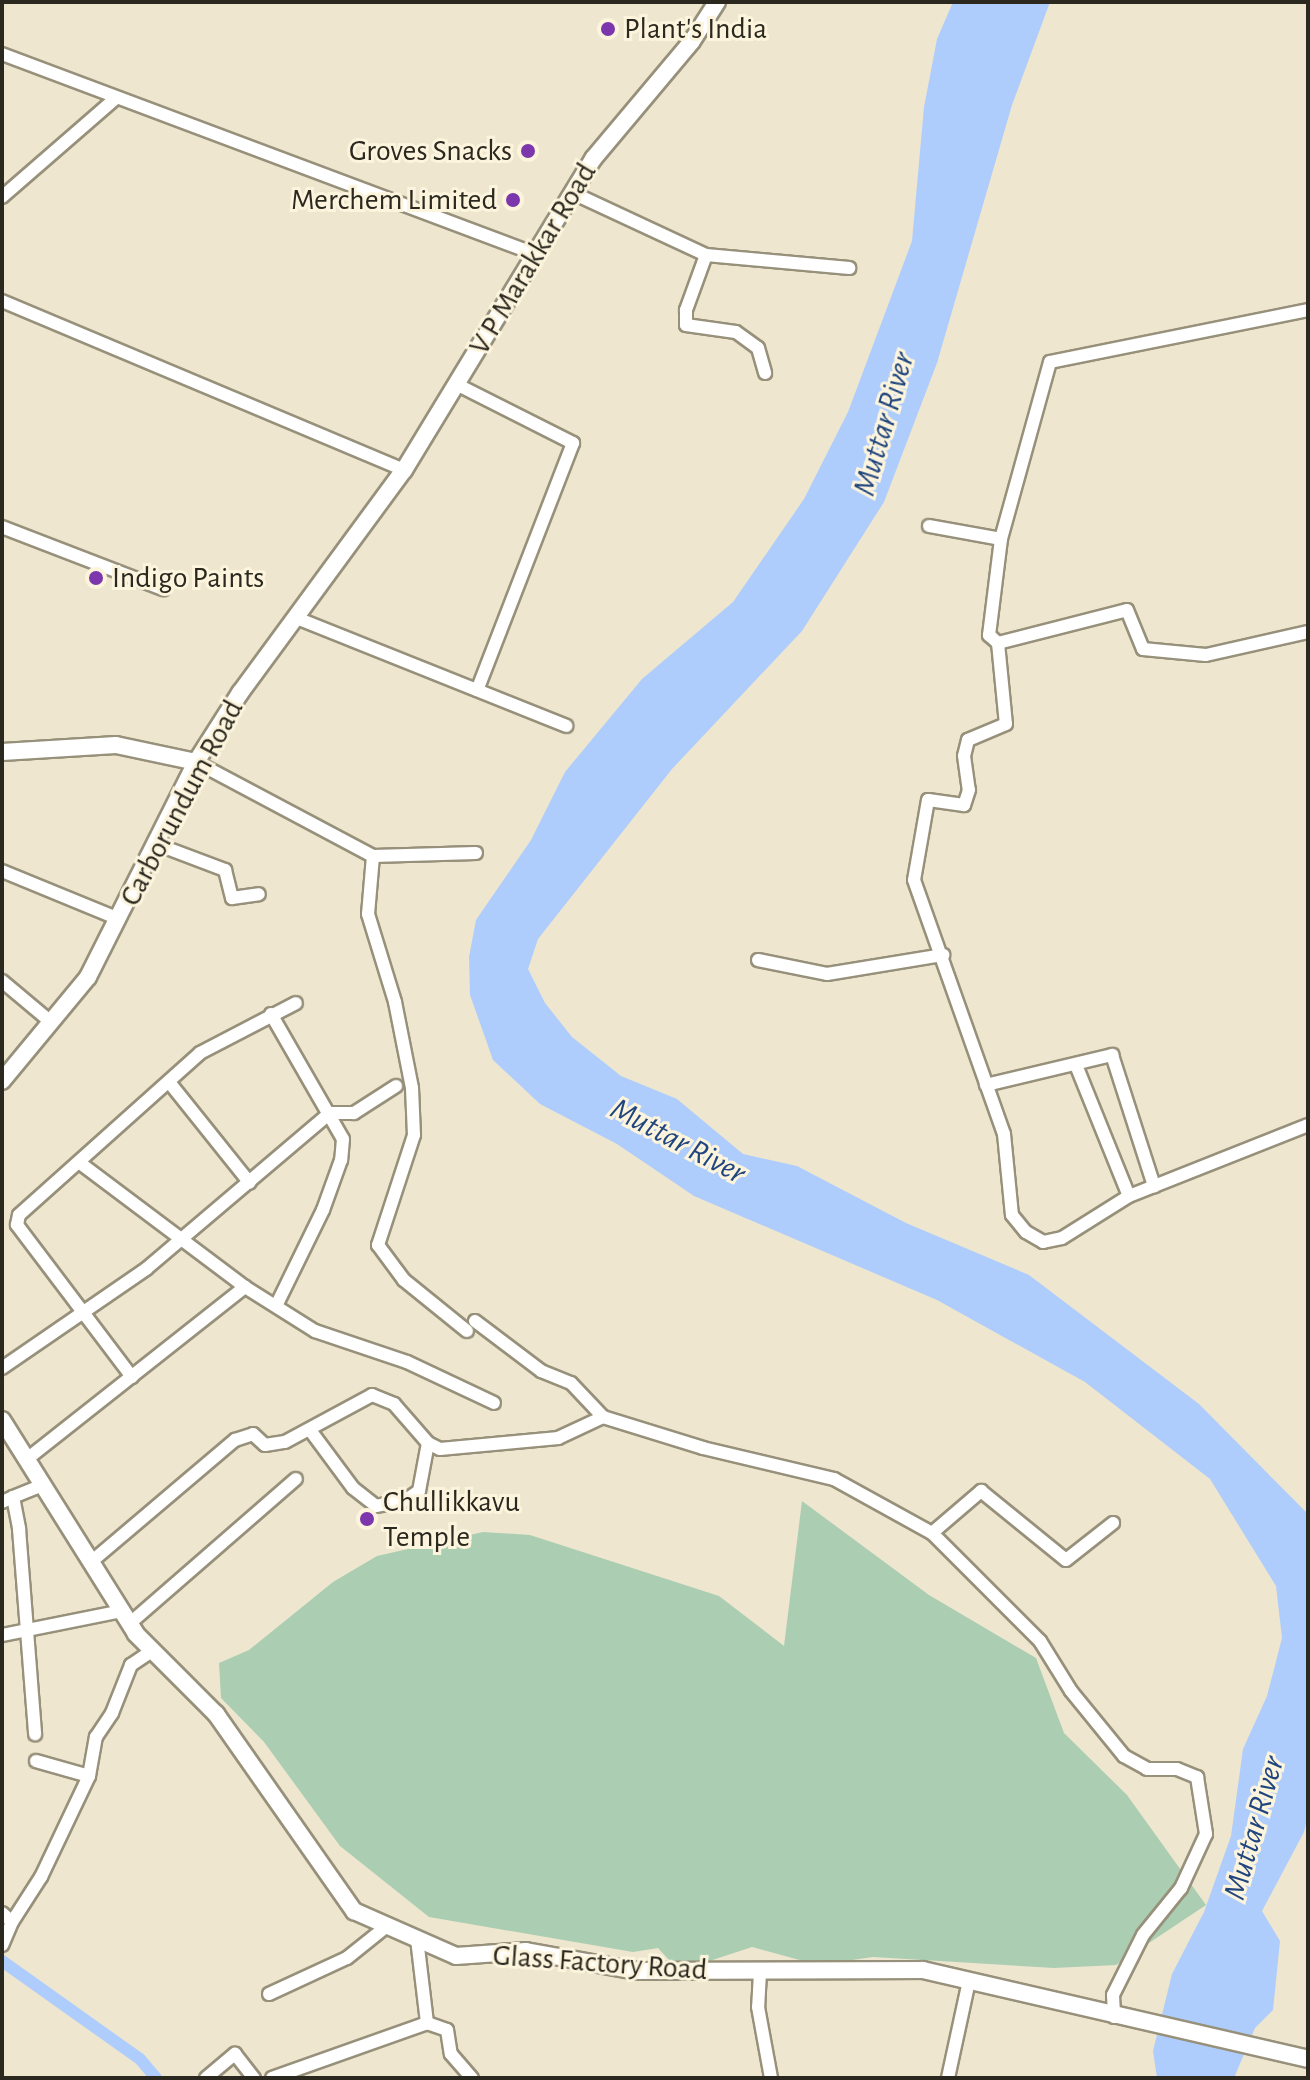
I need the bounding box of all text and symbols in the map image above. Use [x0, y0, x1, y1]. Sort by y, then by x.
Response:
place label: Plant's India [624, 11, 767, 47]
marker: Plant's India [599, 20, 617, 38]
place label: Groves Snacks [349, 133, 512, 169]
marker: Groves Snacks [519, 142, 537, 160]
street label: V P Marakkar Road [462, 157, 604, 361]
place label: Merchem Limited [291, 182, 497, 218]
marker: Merchem Limited [504, 191, 522, 209]
water label: Muttar River [845, 348, 923, 500]
place label: Indigo Paints [112, 560, 264, 596]
marker: Indigo Paints [87, 569, 105, 587]
street label: Carborundum Road [113, 694, 251, 912]
water label: Muttar River [604, 1089, 752, 1193]
place label: Chullikkavu Temple [383, 1484, 520, 1554]
marker: Chullikkavu Temple [358, 1510, 376, 1528]
water label: Muttar River [1215, 1752, 1293, 1904]
street label: Glass Factory Road [492, 1938, 708, 1988]

